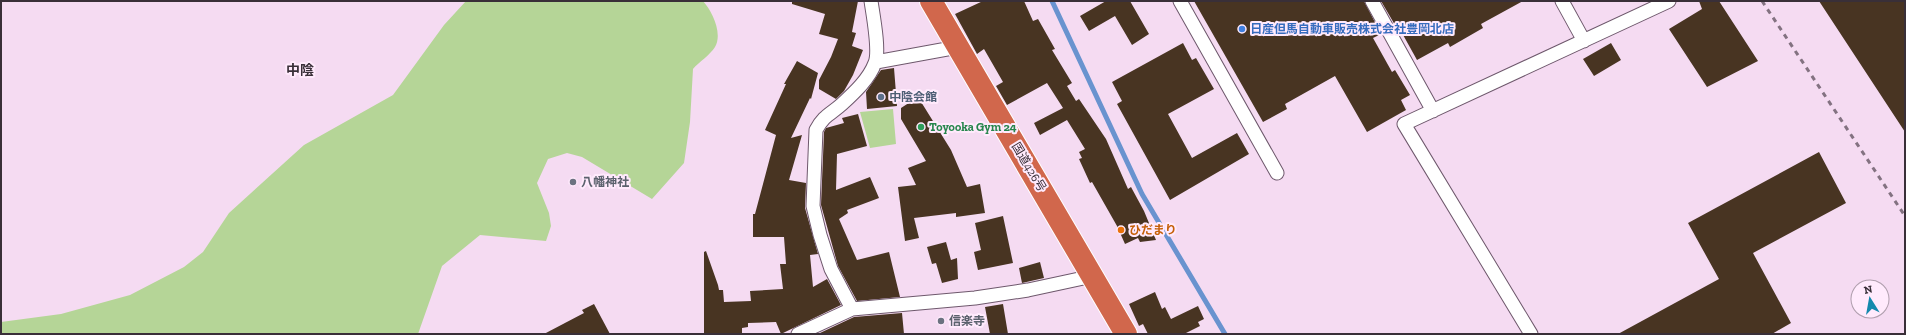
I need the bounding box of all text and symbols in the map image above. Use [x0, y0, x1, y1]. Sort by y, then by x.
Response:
place label: 日産但馬自動車販売株式会社豊岡北店 [1250, 22, 1454, 36]
marker: 日産但馬自動車販売株式会社豊岡北店 [1237, 24, 1247, 34]
district label: 中陰 [286, 62, 314, 79]
place label: 中陰会館 [889, 90, 937, 104]
marker: 中陰会館 [876, 92, 886, 102]
place label: Toyooka Gym 24 [929, 120, 1017, 134]
marker: Toyooka Gym 24 [916, 122, 926, 132]
street label: 国道426号 [1009, 140, 1049, 194]
place label: 八幡神社 [581, 175, 629, 189]
marker: 八幡神社 [568, 177, 578, 187]
place label: ひだまり [1129, 223, 1177, 237]
marker: ひだまり [1116, 225, 1126, 235]
north arrow [1850, 279, 1890, 319]
text: N [1863, 282, 1874, 297]
place label: 信楽寺 [949, 314, 985, 328]
marker: 信楽寺 [936, 316, 946, 326]

